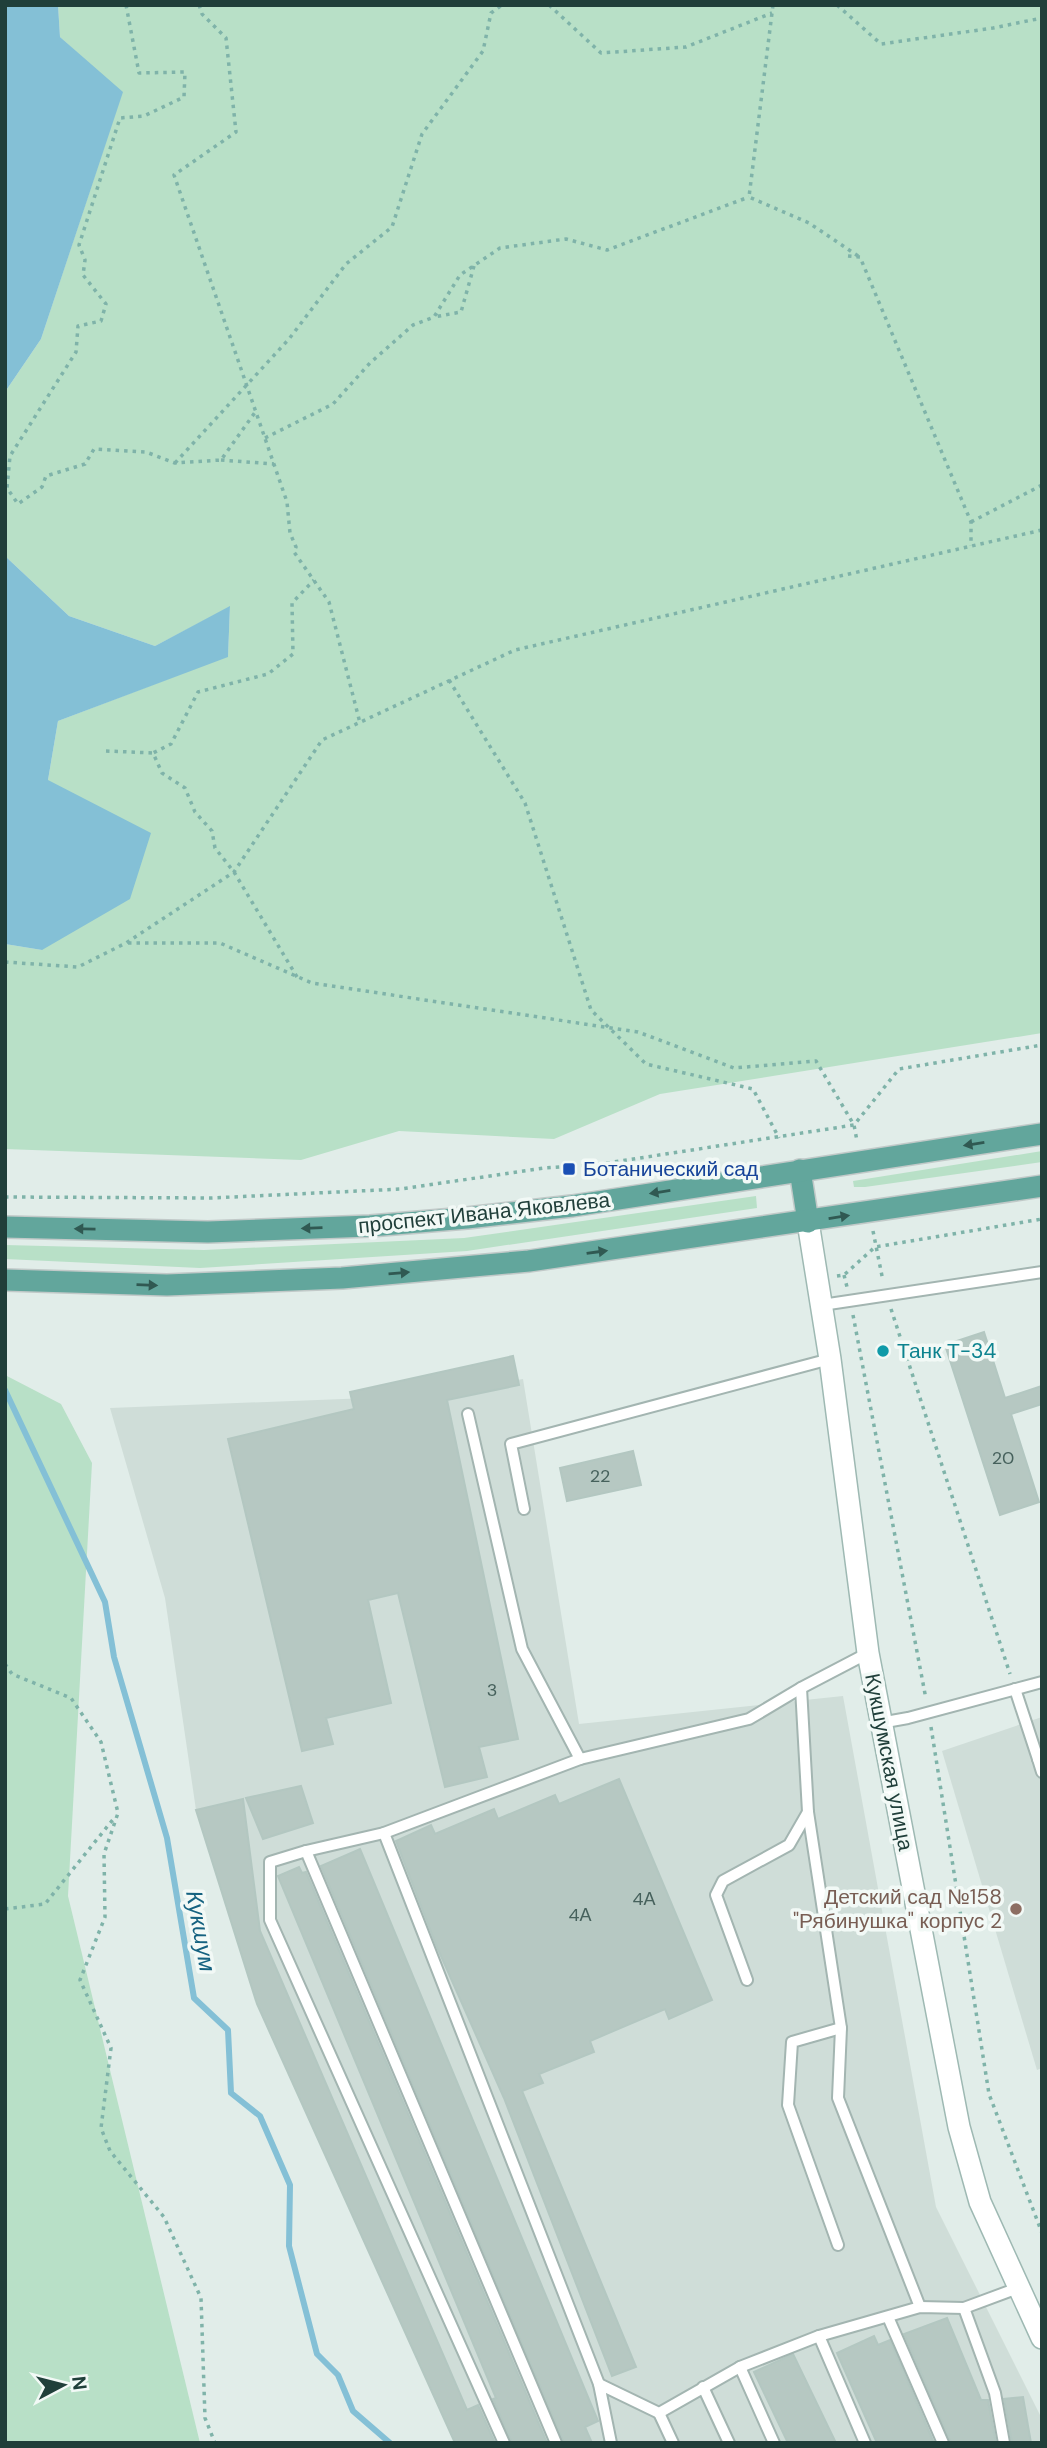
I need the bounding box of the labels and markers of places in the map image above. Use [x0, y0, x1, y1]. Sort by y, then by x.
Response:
place label: Ботанический сад [583, 1155, 758, 1183]
marker: Ботанический сад [561, 1161, 577, 1177]
place label: Танк Т-34 [897, 1337, 997, 1365]
marker: Танк Т-34 [875, 1343, 891, 1359]
place label: Детский сад №158 "Рябинушка" корпус 2 [793, 1883, 1002, 1935]
marker: Детский сад №158 "Рябинушка" корпус 2 [1008, 1901, 1024, 1917]

